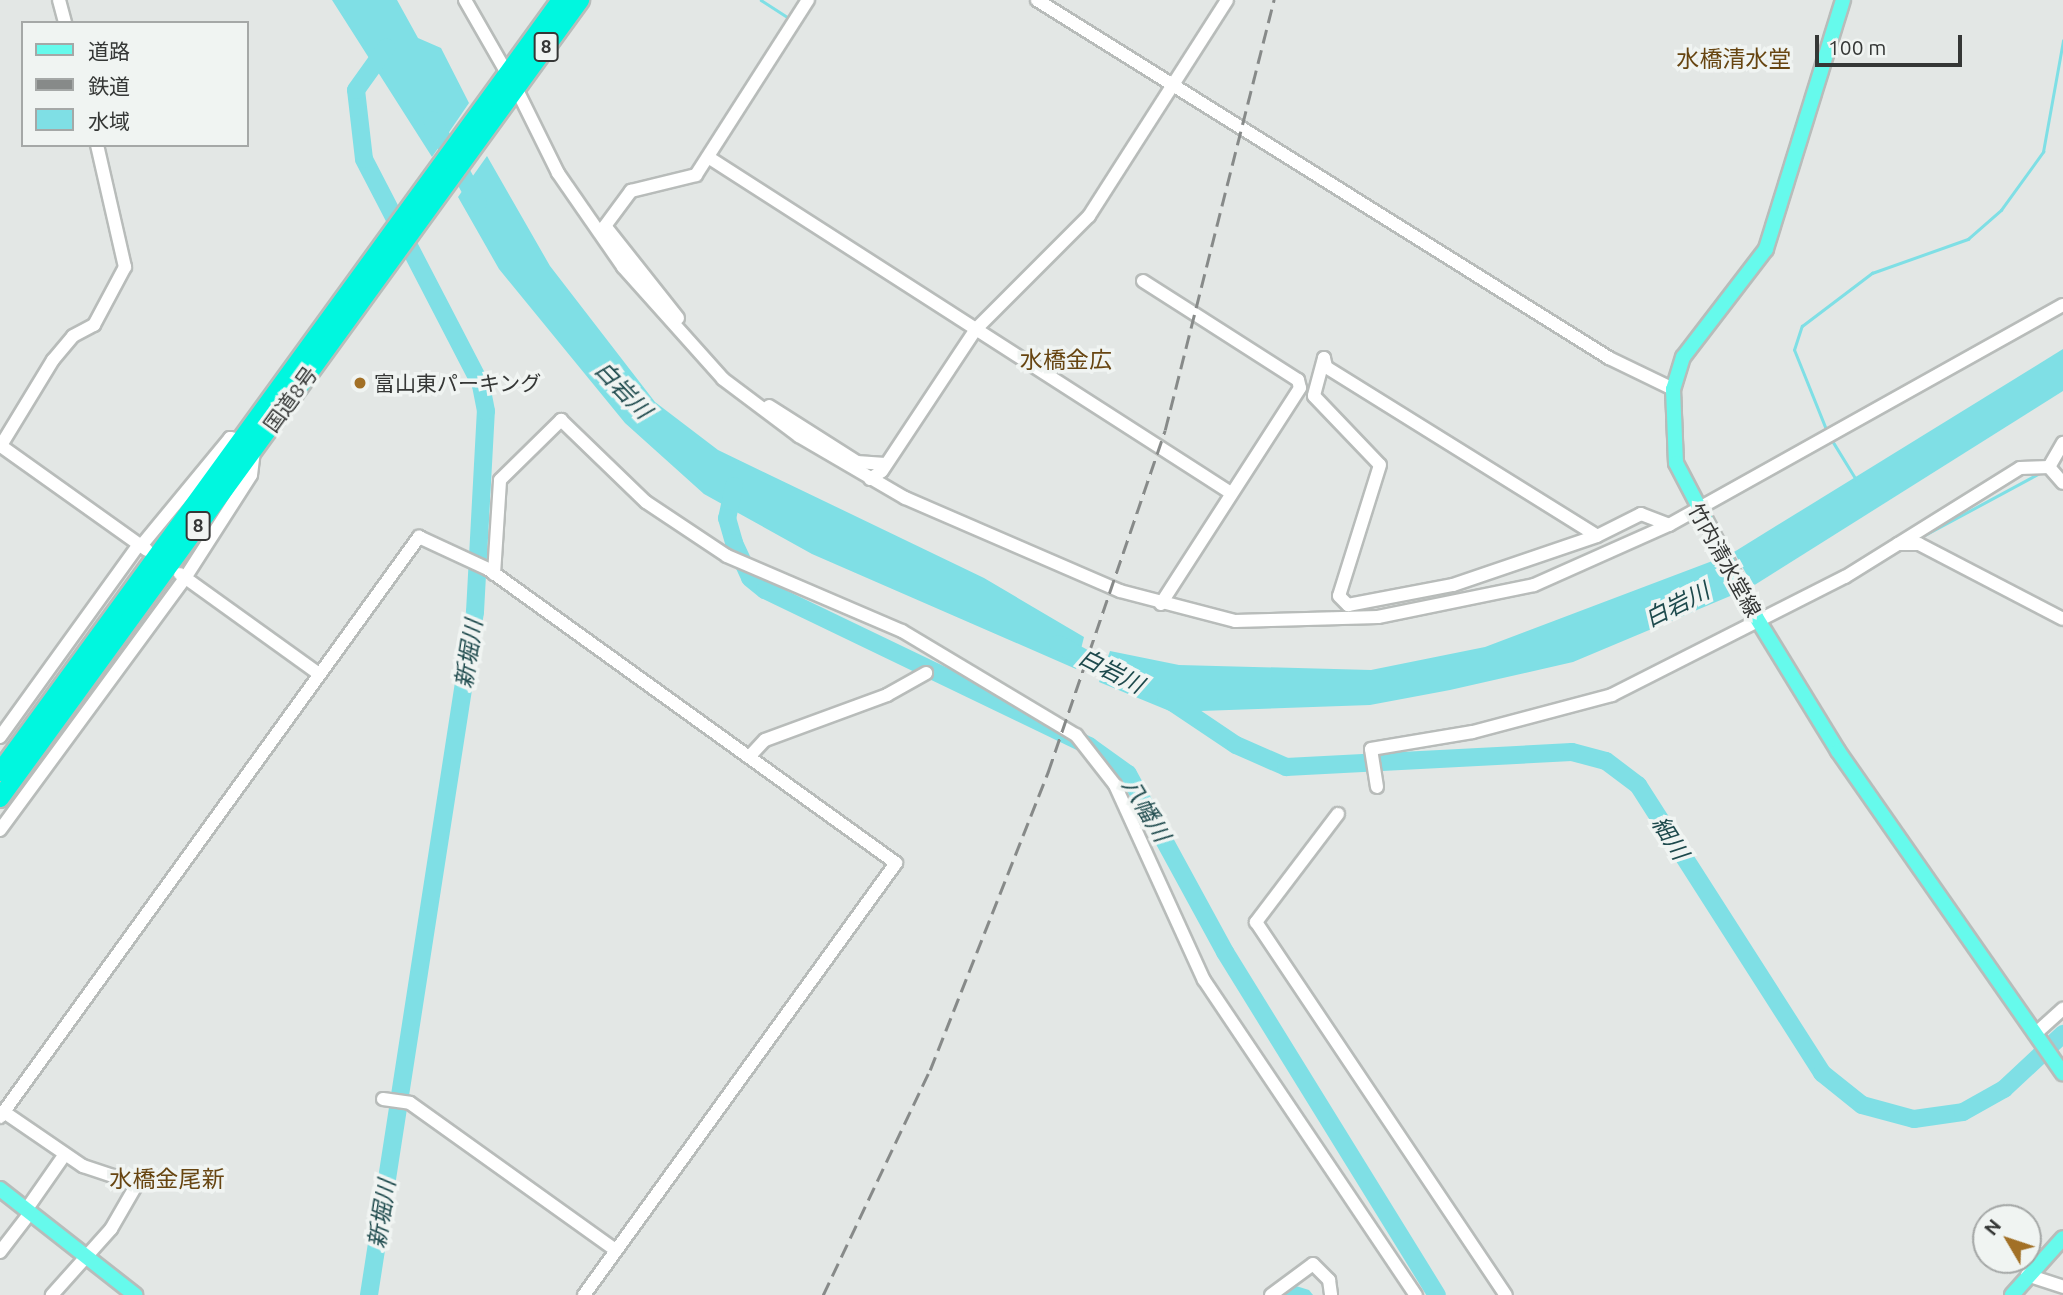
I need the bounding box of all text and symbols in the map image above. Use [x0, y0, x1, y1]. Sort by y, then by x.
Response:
legend [21, 21, 248, 147]
scale bar [1818, 21, 1965, 65]
road number: 8 [532, 32, 560, 62]
text: 100 m [1828, 35, 1886, 59]
text: 道路 [88, 39, 130, 63]
district label: 水橋清水堂 [1677, 45, 1791, 73]
text: 鉄道 [88, 74, 130, 98]
text: 水域 [88, 109, 130, 133]
district label: 水橋金広 [1020, 346, 1112, 374]
water label: 白岩川 [589, 356, 657, 424]
street label: 国道8号 [258, 361, 322, 437]
place label: 富山東パーキング [374, 370, 542, 396]
marker: 富山東パーキング [352, 375, 368, 391]
street label: 竹内清水堂線 [1683, 499, 1767, 621]
road number: 8 [184, 510, 212, 541]
water label: 白岩川 [1640, 577, 1714, 633]
water label: 新堀川 [450, 618, 488, 690]
water label: 白岩川 [1074, 643, 1148, 699]
water label: 八幡川 [1116, 773, 1176, 847]
water label: 細川 [1646, 811, 1694, 865]
district label: 水橋金尾新 [110, 1165, 224, 1193]
water label: 新堀川 [363, 1178, 401, 1250]
north arrow [1972, 1204, 2042, 1274]
text: N [1979, 1215, 2005, 1239]

